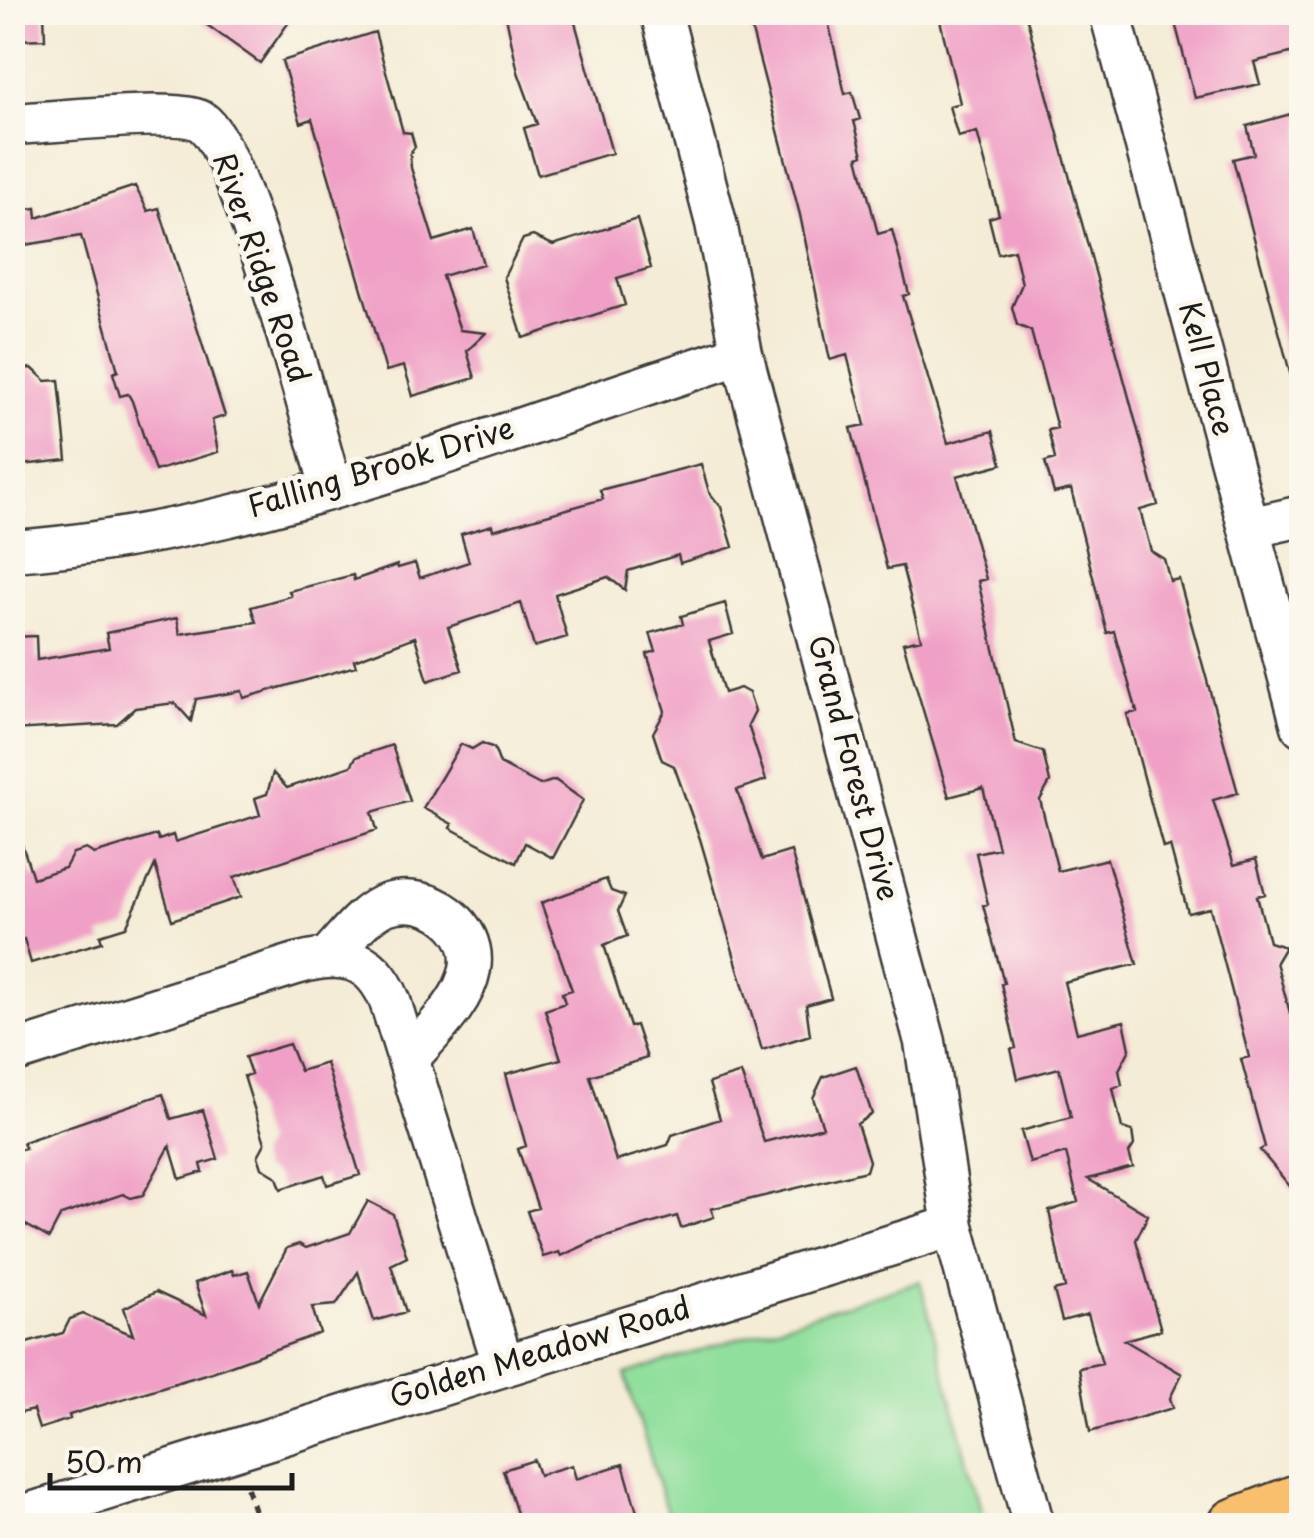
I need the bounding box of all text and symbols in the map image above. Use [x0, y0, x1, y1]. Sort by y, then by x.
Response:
street label: River Ridge Road [203, 146, 324, 388]
street label: Kell Place [1169, 296, 1248, 440]
street label: Falling Brook Drive [242, 404, 519, 527]
street label: Grand Forest Drive [798, 629, 913, 905]
street label: Golden Meadow Road [383, 1283, 695, 1418]
scale bar [50, 1428, 292, 1490]
text: 50 m [65, 1438, 143, 1483]

